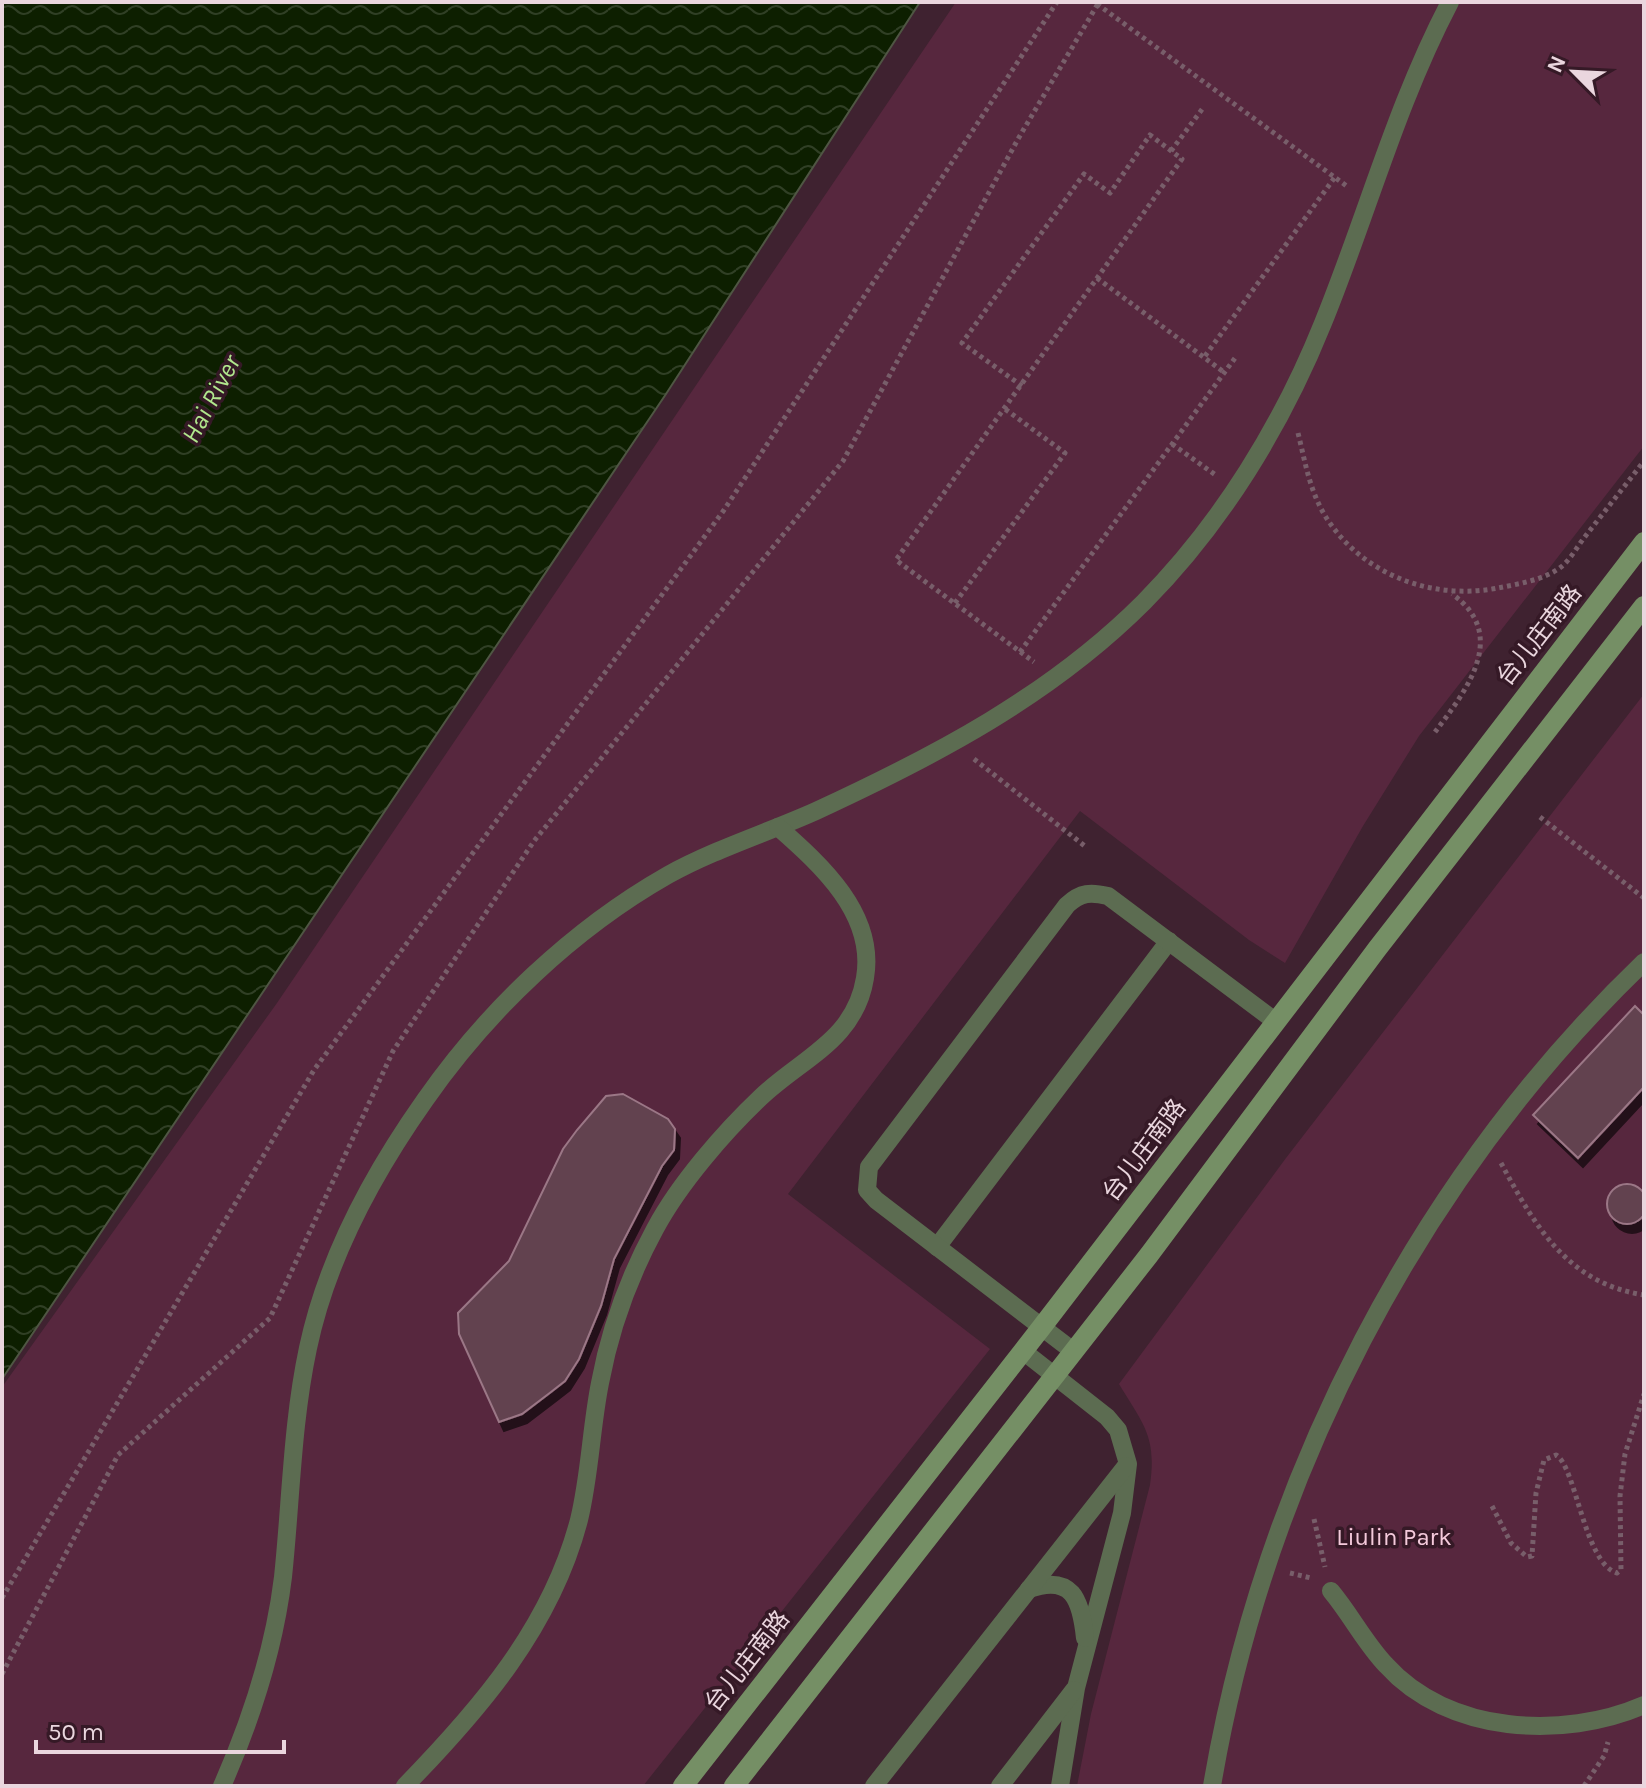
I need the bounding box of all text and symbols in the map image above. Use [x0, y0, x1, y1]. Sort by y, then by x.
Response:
north arrow [1534, 32, 1614, 112]
text: N [1542, 52, 1572, 77]
water label: Hai River [175, 349, 248, 448]
street label: 台儿庄南路 [1491, 579, 1587, 691]
street label: 台儿庄南路 [1097, 1094, 1191, 1206]
park label: Liulin Park [1336, 1523, 1452, 1551]
street label: 台儿庄南路 [699, 1605, 795, 1717]
scale bar [36, 1704, 284, 1754]
text: 50 m [48, 1718, 104, 1746]

